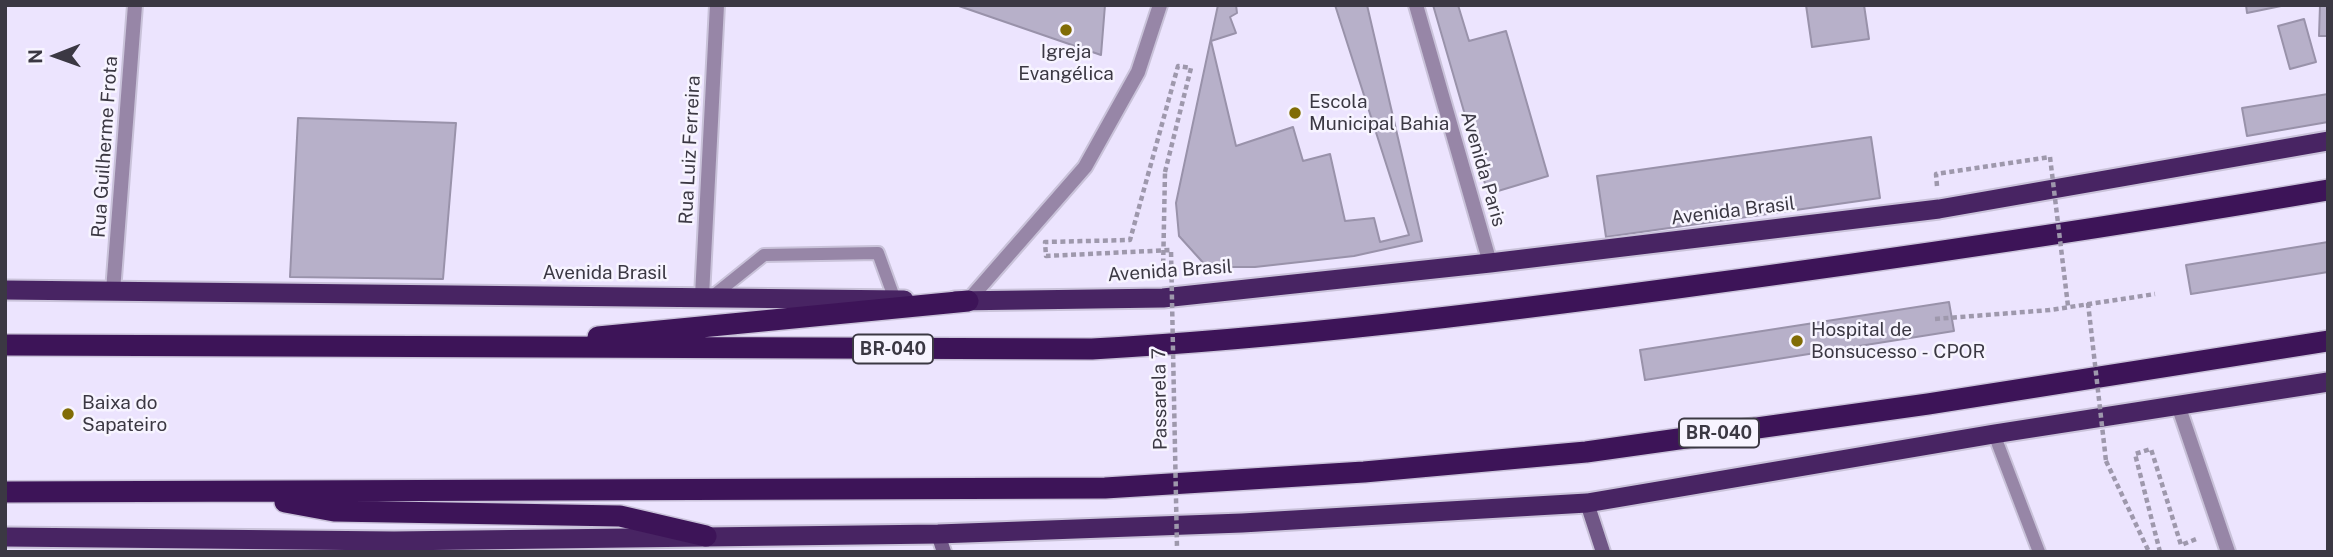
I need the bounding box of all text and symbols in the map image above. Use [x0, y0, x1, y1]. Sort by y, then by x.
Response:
north arrow [21, 21, 91, 91]
marker: Igreja Evangélica [1058, 22, 1074, 38]
place label: Igreja Evangélica [1018, 41, 1114, 85]
text: N [24, 49, 46, 64]
street label: Rua Guilherme Frota [87, 55, 123, 239]
street label: Rua Luiz Ferreira [675, 75, 705, 225]
place label: Escola Municipal Bahia [1309, 91, 1449, 135]
marker: Escola Municipal Bahia [1287, 105, 1303, 121]
street label: Avenida Paris [1456, 109, 1510, 229]
street label: Avenida Brasil [1670, 192, 1796, 230]
street label: Avenida Brasil [1107, 255, 1233, 287]
street label: Avenida Brasil [542, 262, 668, 284]
place label: Hospital de Bonsucesso - CPOR [1811, 319, 1985, 363]
marker: Hospital de Bonsucesso - CPOR [1789, 333, 1805, 349]
road number: BR-040 [853, 334, 933, 363]
street label: Passarela 7 [1148, 348, 1172, 450]
place label: Baixa do Sapateiro [82, 392, 167, 436]
marker: Baixa do Sapateiro [60, 406, 76, 422]
road number: BR-040 [1679, 418, 1759, 447]

